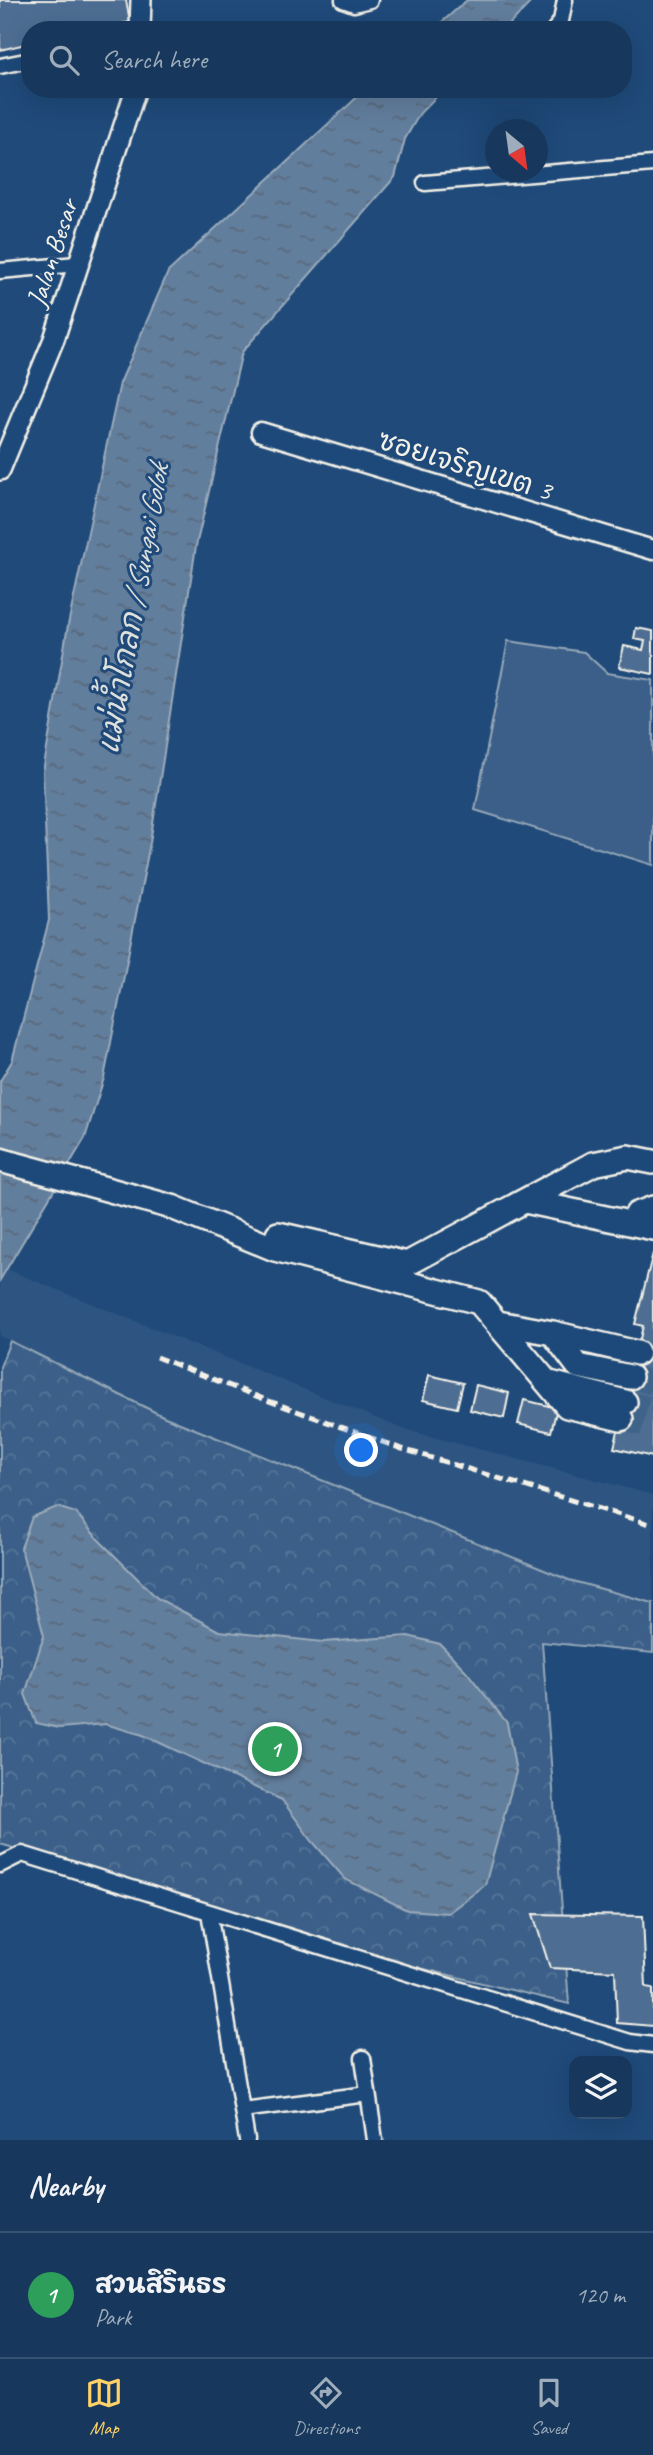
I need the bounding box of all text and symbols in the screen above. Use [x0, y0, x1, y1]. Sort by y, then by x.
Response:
search box [21, 21, 632, 98]
icon: search [45, 41, 83, 79]
text: Search here [101, 43, 207, 76]
north arrow [485, 119, 548, 182]
street label: Jalan Besar [18, 192, 87, 313]
street label: ซอยเจริญเขต 3 [374, 422, 558, 509]
water label: แม่น้ำโกลก / Sungai Golok [80, 455, 178, 756]
your location [344, 1433, 378, 1467]
pin: 1 [252, 1723, 298, 1775]
map controls [569, 2056, 632, 2119]
button: layers [569, 2056, 632, 2119]
text: Nearby [28, 2167, 104, 2205]
text: สวนสิรินธร [95, 2268, 226, 2301]
text: 1 [46, 2281, 56, 2310]
text: 120 m [576, 2281, 625, 2310]
text: Park [95, 2303, 131, 2332]
tab: Map [85, 2374, 123, 2440]
tab: Directions [293, 2374, 360, 2440]
tab: Saved [530, 2374, 568, 2440]

